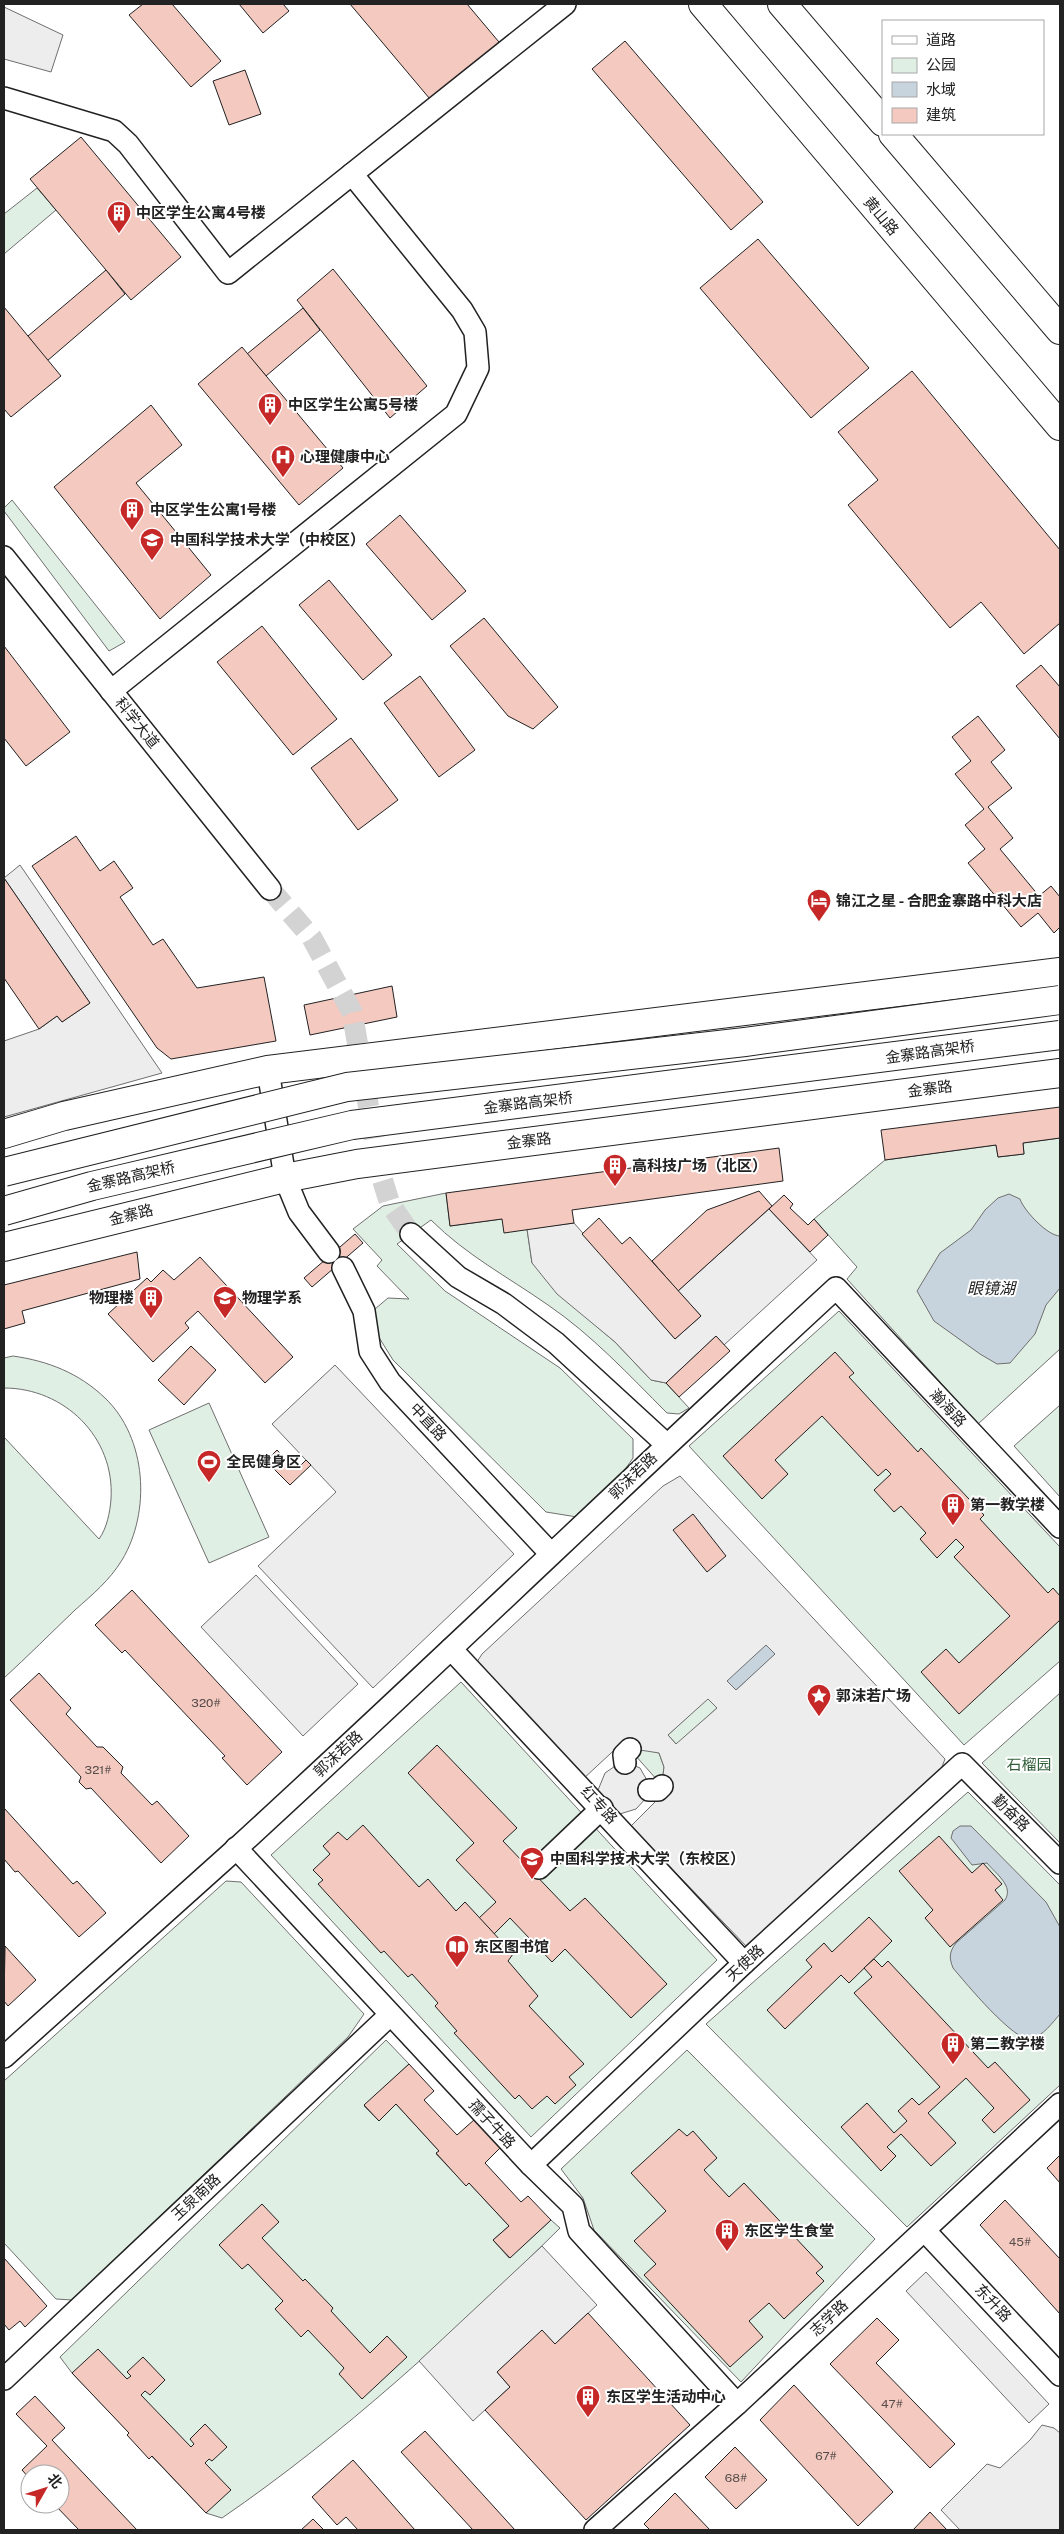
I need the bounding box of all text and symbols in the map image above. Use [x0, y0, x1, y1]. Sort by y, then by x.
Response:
legend [882, 20, 1044, 135]
text: 道路 [926, 31, 956, 48]
text: 公园 [926, 56, 956, 73]
text: 水域 [926, 81, 956, 98]
text: 建筑 [926, 106, 956, 123]
street label: 黄山路 [860, 193, 902, 238]
building icon: 中区学生公寓4号楼 [106, 200, 132, 234]
place label: 中区学生公寓4号楼 [136, 204, 266, 221]
building icon: 中区学生公寓5号楼 [257, 392, 283, 426]
place label: 中区学生公寓5号楼 [288, 396, 418, 413]
hospital icon: 心理健康中心 [270, 444, 296, 478]
place label: 心理健康中心 [300, 448, 390, 465]
building icon: 中区学生公寓1号楼 [119, 497, 145, 531]
place label: 中区学生公寓1号楼 [150, 501, 276, 518]
school or university icon: 中国科学技术大学（中校区） [139, 527, 165, 561]
place label: 中国科学技术大学（中校区） [170, 531, 365, 548]
street label: 科学大道 [112, 694, 163, 751]
hotel icon: 锦江之星 - 合肥金寨路中科大店 [806, 888, 832, 922]
place label: 锦江之星 - 合肥金寨路中科大店 [836, 892, 1042, 909]
street label: 金寨路高架桥 [884, 1037, 976, 1066]
street label: 金寨路 [907, 1077, 953, 1100]
street label: 金寨路高架桥 [482, 1089, 574, 1116]
street label: 金寨路 [506, 1129, 552, 1152]
building icon: 高科技广场（北区） [602, 1153, 628, 1187]
place label: 高科技广场（北区） [632, 1157, 767, 1174]
street label: 金寨路高架桥 [85, 1158, 177, 1195]
street label: 金寨路 [107, 1201, 155, 1228]
water label: 眼镜湖 [967, 1279, 1018, 1298]
building icon: 物理楼 [138, 1285, 164, 1319]
school or university icon: 物理学系 [212, 1285, 238, 1319]
place label: 物理楼 [89, 1289, 134, 1306]
place label: 物理学系 [242, 1289, 302, 1306]
street label: 瀚海路 [927, 1385, 970, 1430]
street label: 中直路 [407, 1399, 450, 1444]
sports icon: 全民健身区 [196, 1449, 222, 1483]
street label: 郭沫若路 [605, 1449, 660, 1503]
place label: 全民健身区 [226, 1453, 301, 1470]
building icon: 第一教学楼 [940, 1492, 966, 1526]
place label: 第一教学楼 [970, 1496, 1045, 1513]
place icon: 郭沫若广场 [806, 1683, 832, 1717]
place label: 郭沫若广场 [836, 1687, 911, 1704]
house number: 320# [191, 1696, 221, 1710]
street label: 郭沫若路 [310, 1727, 365, 1780]
park label: 石榴园 [1006, 1756, 1052, 1773]
house number: 321# [85, 1763, 111, 1777]
street label: 红专路 [578, 1782, 621, 1827]
street label: 勤奋路 [989, 1791, 1033, 1835]
school or university icon: 中国科学技术大学（东校区） [519, 1846, 545, 1880]
place label: 中国科学技术大学（东校区） [550, 1850, 745, 1867]
library icon: 东区图书馆 [444, 1934, 470, 1968]
place label: 东区图书馆 [474, 1938, 549, 1955]
street label: 天使路 [722, 1941, 767, 1984]
building icon: 第二教学楼 [940, 2031, 966, 2065]
place label: 第二教学楼 [970, 2035, 1045, 2052]
street label: 孺子牛路 [466, 2096, 519, 2151]
street label: 玉泉南路 [168, 2170, 223, 2223]
building icon: 东区学生食堂 [714, 2218, 740, 2252]
place label: 东区学生食堂 [744, 2222, 834, 2239]
house number: 45# [1009, 2235, 1031, 2249]
street label: 东升路 [972, 2280, 1015, 2325]
street label: 志学路 [806, 2296, 851, 2339]
building icon: 东区学生活动中心 [575, 2384, 601, 2418]
place label: 东区学生活动中心 [606, 2388, 726, 2405]
house number: 47# [881, 2397, 903, 2411]
house number: 67# [815, 2449, 837, 2463]
north arrow [20, 2464, 70, 2514]
text: 北 [44, 2470, 66, 2491]
house number: 68# [725, 2471, 747, 2485]

